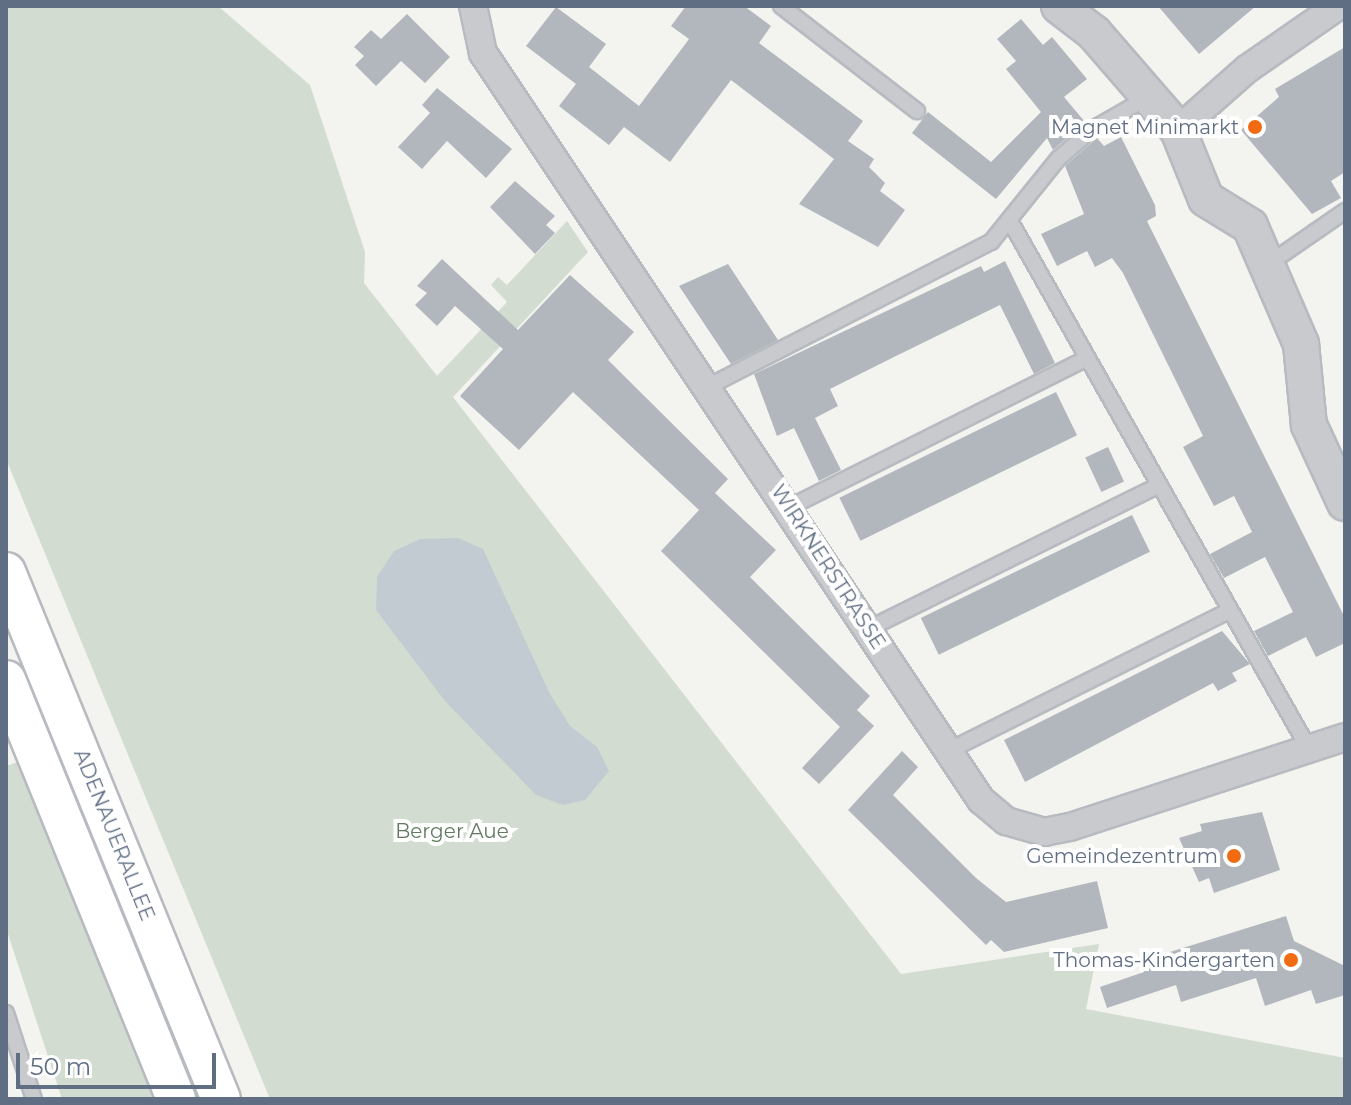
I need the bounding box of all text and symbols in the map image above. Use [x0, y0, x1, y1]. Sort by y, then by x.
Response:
place label: Magnet Minimarkt [1051, 115, 1239, 139]
marker: Magnet Minimarkt [1246, 118, 1264, 136]
street label: WIRKNERSTRASSE [766, 480, 890, 654]
street label: ADENAUERALLEE [69, 746, 159, 924]
park label: Berger Aue [395, 819, 509, 843]
place label: Gemeindezentrum [1026, 844, 1218, 868]
marker: Gemeindezentrum [1225, 847, 1243, 865]
place label: Thomas-Kindergarten [1053, 948, 1275, 972]
marker: Thomas-Kindergarten [1282, 951, 1300, 969]
scale bar [20, 1037, 220, 1087]
text: 50 m [30, 1052, 91, 1081]

